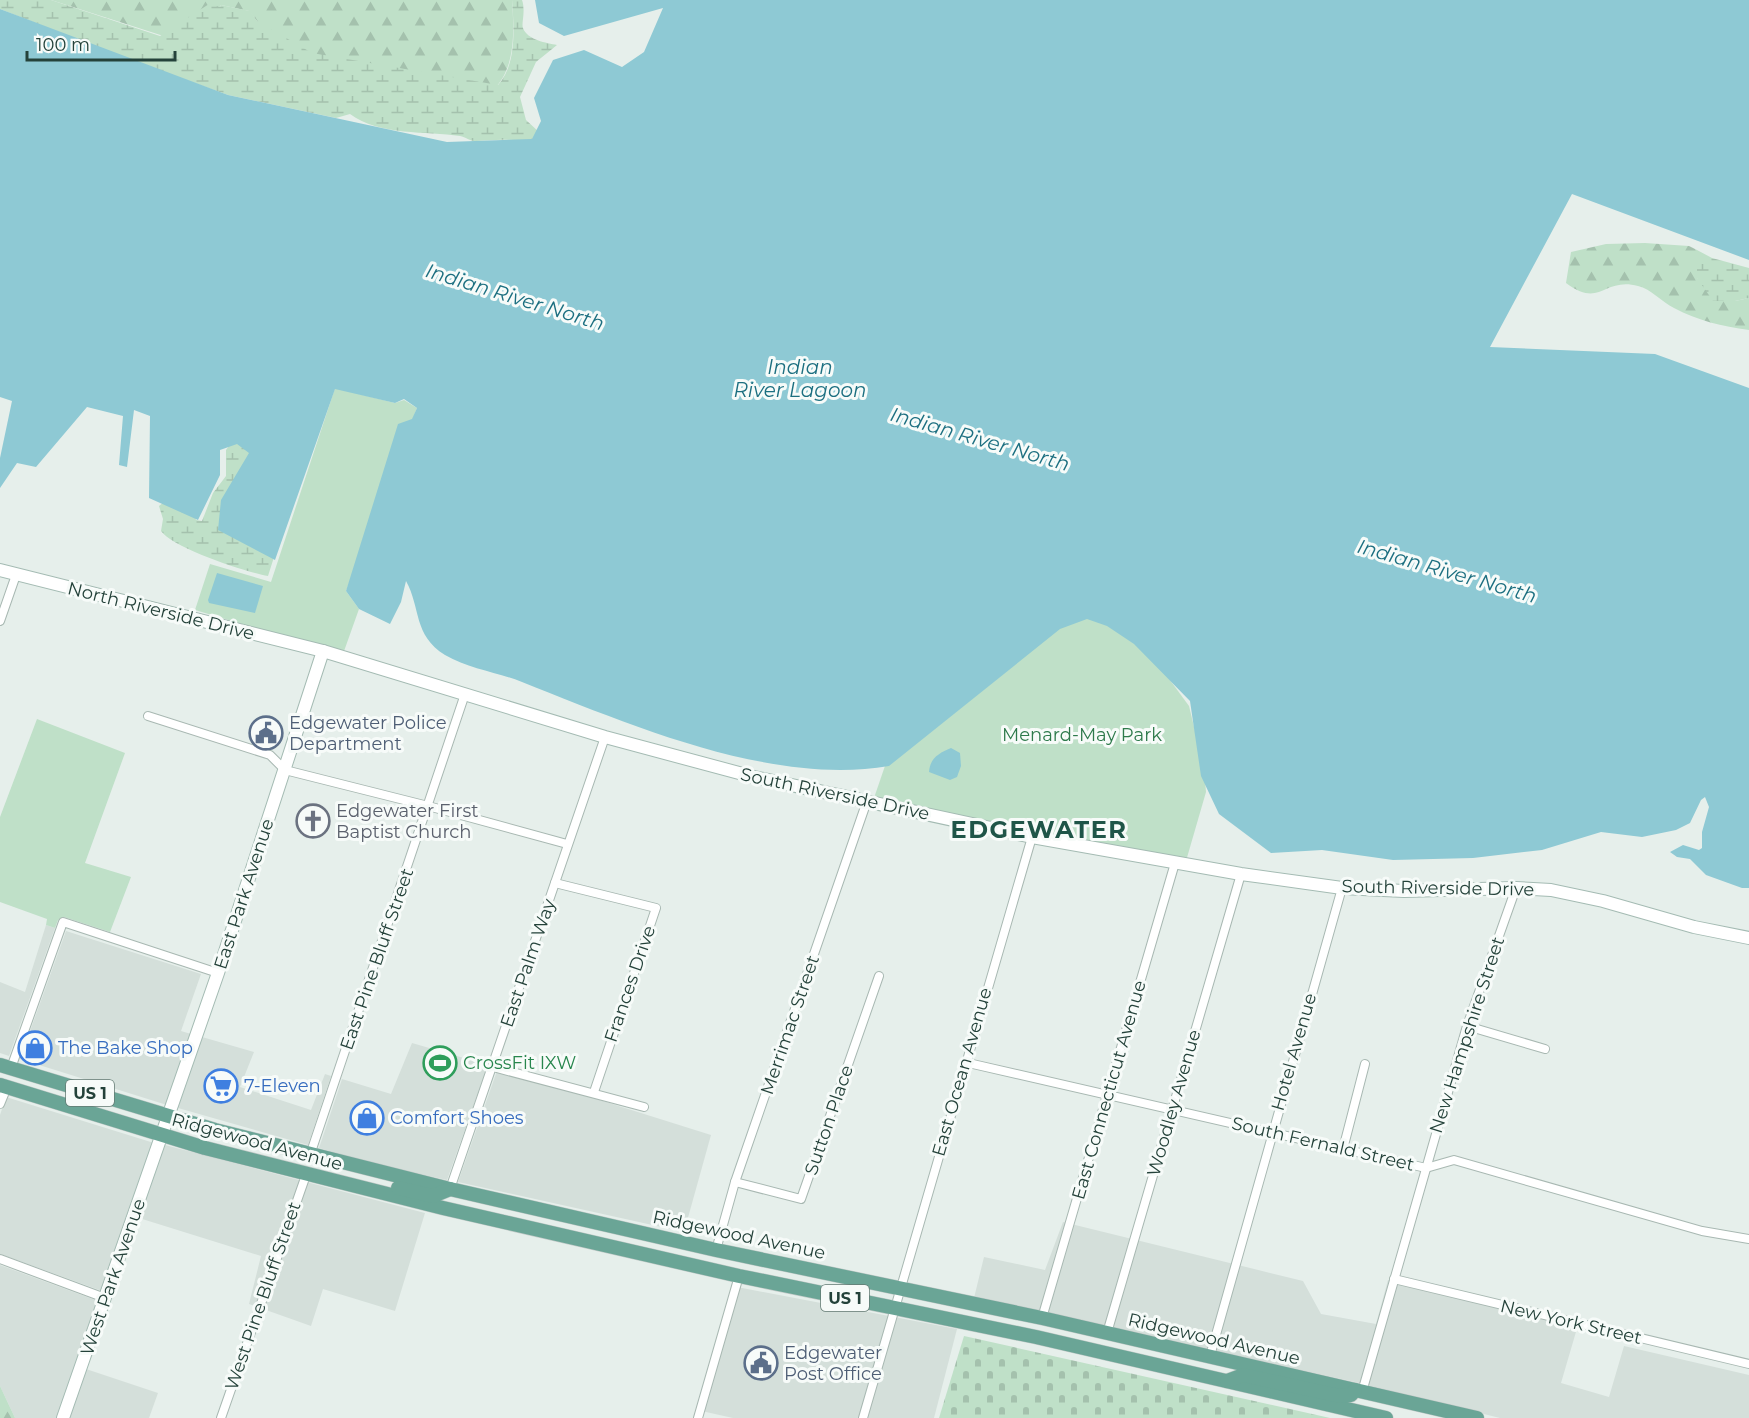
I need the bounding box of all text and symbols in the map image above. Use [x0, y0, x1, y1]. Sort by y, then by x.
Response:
scale bar [27, 24, 176, 62]
text: 100 m [36, 34, 90, 56]
water label: Indian River North [423, 258, 607, 336]
water label: Indian River Lagoon [733, 355, 867, 402]
water label: Indian River North [888, 402, 1072, 476]
water label: Indian River North [1355, 534, 1539, 608]
street label: North Riverside Drive [65, 577, 257, 645]
place label: Edgewater Police Department [289, 712, 447, 755]
public building icon: Edgewater Police Department [248, 715, 284, 751]
park label: Menard-May Park [1002, 724, 1162, 746]
street label: South Riverside Drive [739, 763, 932, 825]
place label: Edgewater First Baptist Church [336, 800, 479, 843]
church icon: Edgewater First Baptist Church [295, 803, 331, 839]
district label: EDGEWATER [951, 815, 1127, 844]
street label: East Park Avenue [209, 816, 279, 972]
street label: East Pine Bluff Street [336, 865, 418, 1053]
street label: South Riverside Drive [1342, 875, 1535, 901]
street label: East Palm Way [496, 896, 560, 1030]
street label: Frances Drive [600, 923, 660, 1045]
street label: New Hampshire Street [1425, 934, 1509, 1136]
street label: Merrimac Street [756, 952, 824, 1098]
street label: East Connecticut Avenue [1067, 978, 1151, 1202]
street label: East Ocean Avenue [927, 985, 997, 1159]
street label: Hotel Avenue [1267, 991, 1321, 1113]
street label: Woodley Avenue [1143, 1027, 1206, 1179]
shop icon: The Bake Shop [17, 1030, 53, 1066]
place label: The Bake Shop [58, 1037, 193, 1059]
sports icon: CrossFit IXW [422, 1045, 458, 1081]
place label: CrossFit IXW [463, 1052, 576, 1074]
street label: Sutton Place [800, 1062, 858, 1178]
supermarket icon: 7-Eleven [203, 1068, 239, 1104]
place label: 7-Eleven [244, 1075, 321, 1097]
road number: US 1 [66, 1080, 114, 1106]
shop icon: Comfort Shoes [349, 1100, 385, 1136]
place label: Comfort Shoes [390, 1107, 524, 1129]
street label: Ridgewood Avenue [169, 1109, 345, 1175]
street label: South Fernald Street [1230, 1112, 1416, 1176]
street label: West Park Avenue [76, 1196, 150, 1358]
street label: West Pine Bluff Street [220, 1199, 306, 1393]
street label: Ridgewood Avenue [651, 1206, 828, 1264]
road number: US 1 [821, 1285, 869, 1311]
street label: New York Street [1498, 1295, 1644, 1349]
street label: Ridgewood Avenue [1126, 1308, 1302, 1370]
place label: Edgewater Post Office [784, 1342, 882, 1385]
public building icon: Edgewater Post Office [743, 1345, 779, 1381]

